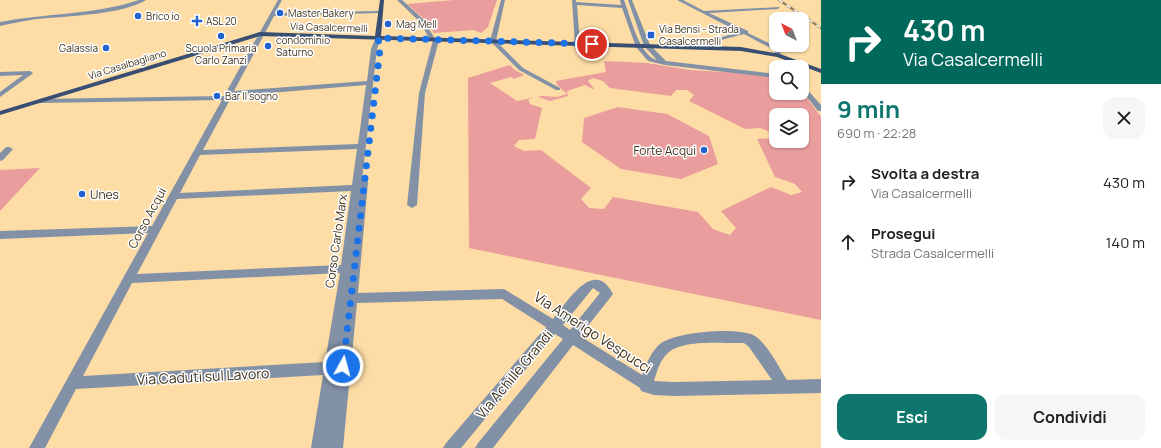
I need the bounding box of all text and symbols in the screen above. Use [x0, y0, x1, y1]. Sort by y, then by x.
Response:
place label: Master Bakery [288, 6, 354, 20]
marker: Master Bakery [275, 8, 285, 18]
place label: Brico io [146, 9, 180, 23]
marker: Brico io [133, 11, 143, 21]
text: 430 m [903, 11, 986, 49]
north arrow [769, 12, 809, 52]
map controls [769, 12, 809, 148]
place label: ASL 20 [206, 14, 237, 28]
marker: ASL 20 [191, 15, 203, 27]
icon: right [837, 16, 889, 68]
place label: Mag Mell [396, 17, 437, 31]
street label: Via Casalcermelli [290, 19, 368, 35]
marker: Mag Mell [383, 19, 393, 29]
place label: Via Bensi - Strada Casalcermelli [659, 22, 739, 48]
pin [575, 27, 609, 61]
marker: Via Bensi - Strada Casalcermelli [646, 30, 656, 40]
marker: Scuola Primaria Carlo Zanzi [216, 31, 226, 41]
place label: condominio Saturno [276, 33, 330, 59]
icon: arrive [581, 33, 603, 55]
place label: Galassia [59, 41, 98, 55]
place label: Scuola Primaria Carlo Zanzi [186, 41, 256, 67]
marker: condominio Saturno [263, 41, 273, 51]
marker: Galassia [101, 43, 111, 53]
street label: Via Casalbagliano [86, 45, 168, 83]
text: Via Casalcermelli [903, 47, 1043, 71]
button: search [769, 60, 809, 100]
place label: Bar Il sogno [225, 89, 278, 103]
marker: Bar Il sogno [212, 91, 222, 101]
text: 9 min [837, 92, 900, 125]
button: close [1103, 97, 1145, 139]
button: layers [769, 108, 809, 148]
text: 690 m · 22:28 [837, 124, 916, 142]
place label: Forte Acqui [633, 142, 696, 159]
marker: Forte Acqui [699, 145, 709, 155]
text: Svolta a destra [871, 163, 979, 184]
icon: right [837, 171, 859, 193]
text: 430 m [1103, 172, 1145, 193]
street label: Corso Acqui [124, 184, 170, 252]
text: Via Casalcermelli [871, 184, 972, 202]
place label: Unes [90, 186, 119, 203]
marker: Unes [77, 189, 87, 199]
street label: Corso Carlo Marx [321, 192, 351, 289]
text: Prosegui [871, 223, 935, 244]
icon: ahead [837, 231, 859, 253]
text: 140 m [1105, 232, 1145, 253]
text: Strada Casalcermelli [871, 244, 994, 262]
street label: Via Amerigo Vespucci [531, 287, 655, 377]
street label: Via Achille Grandi [471, 326, 557, 422]
position arrow [322, 345, 364, 387]
street label: Via Caduti sul Lavoro [136, 363, 270, 389]
button: Esci [837, 394, 987, 440]
button: Condividi [995, 394, 1145, 440]

